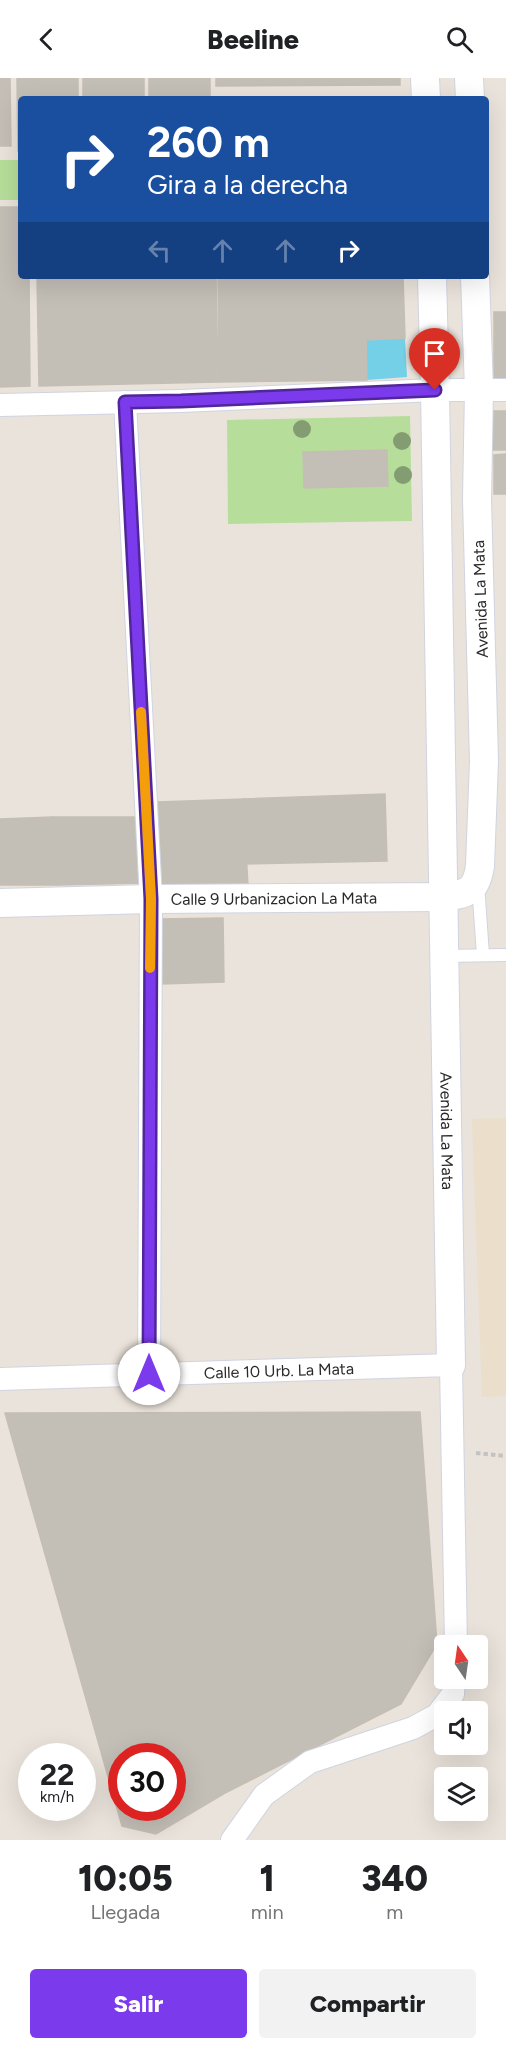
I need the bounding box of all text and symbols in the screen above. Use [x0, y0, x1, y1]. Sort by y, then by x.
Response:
icon: back [30, 23, 63, 56]
text: Beeline [207, 23, 299, 56]
icon: search [443, 23, 476, 56]
text: 260 m [147, 117, 270, 168]
icon: right [48, 120, 126, 198]
text: Gira a la derecha [147, 168, 348, 201]
icon: left [143, 234, 176, 267]
icon: ahead [206, 234, 239, 267]
icon: ahead [269, 234, 302, 267]
icon: right [332, 234, 365, 267]
pin [409, 328, 460, 390]
icon: arrive [418, 337, 451, 370]
street label: Avenida La Mata [469, 540, 492, 658]
street label: Calle 9 Urbanizacion La Mata [171, 888, 377, 909]
street label: Avenida La Mata [436, 1072, 457, 1190]
position arrow [117, 1342, 181, 1406]
street label: Calle 10 Urb. La Mata [204, 1359, 354, 1383]
north arrow [434, 1635, 488, 1689]
map controls [434, 1635, 488, 1821]
button: sound [434, 1701, 488, 1755]
speed limit sign: 30 [108, 1743, 186, 1821]
text: 22 [40, 1756, 74, 1793]
button: layers [434, 1767, 488, 1821]
text: km/h [40, 1788, 74, 1806]
text: 10:05 [78, 1857, 173, 1900]
text: 1 [259, 1857, 275, 1900]
text: 340 [361, 1857, 428, 1900]
text: Llegada [91, 1900, 160, 1924]
text: min [251, 1900, 284, 1924]
text: m [386, 1900, 403, 1924]
button: Salir [30, 1969, 247, 2038]
button: Compartir [259, 1969, 476, 2038]

